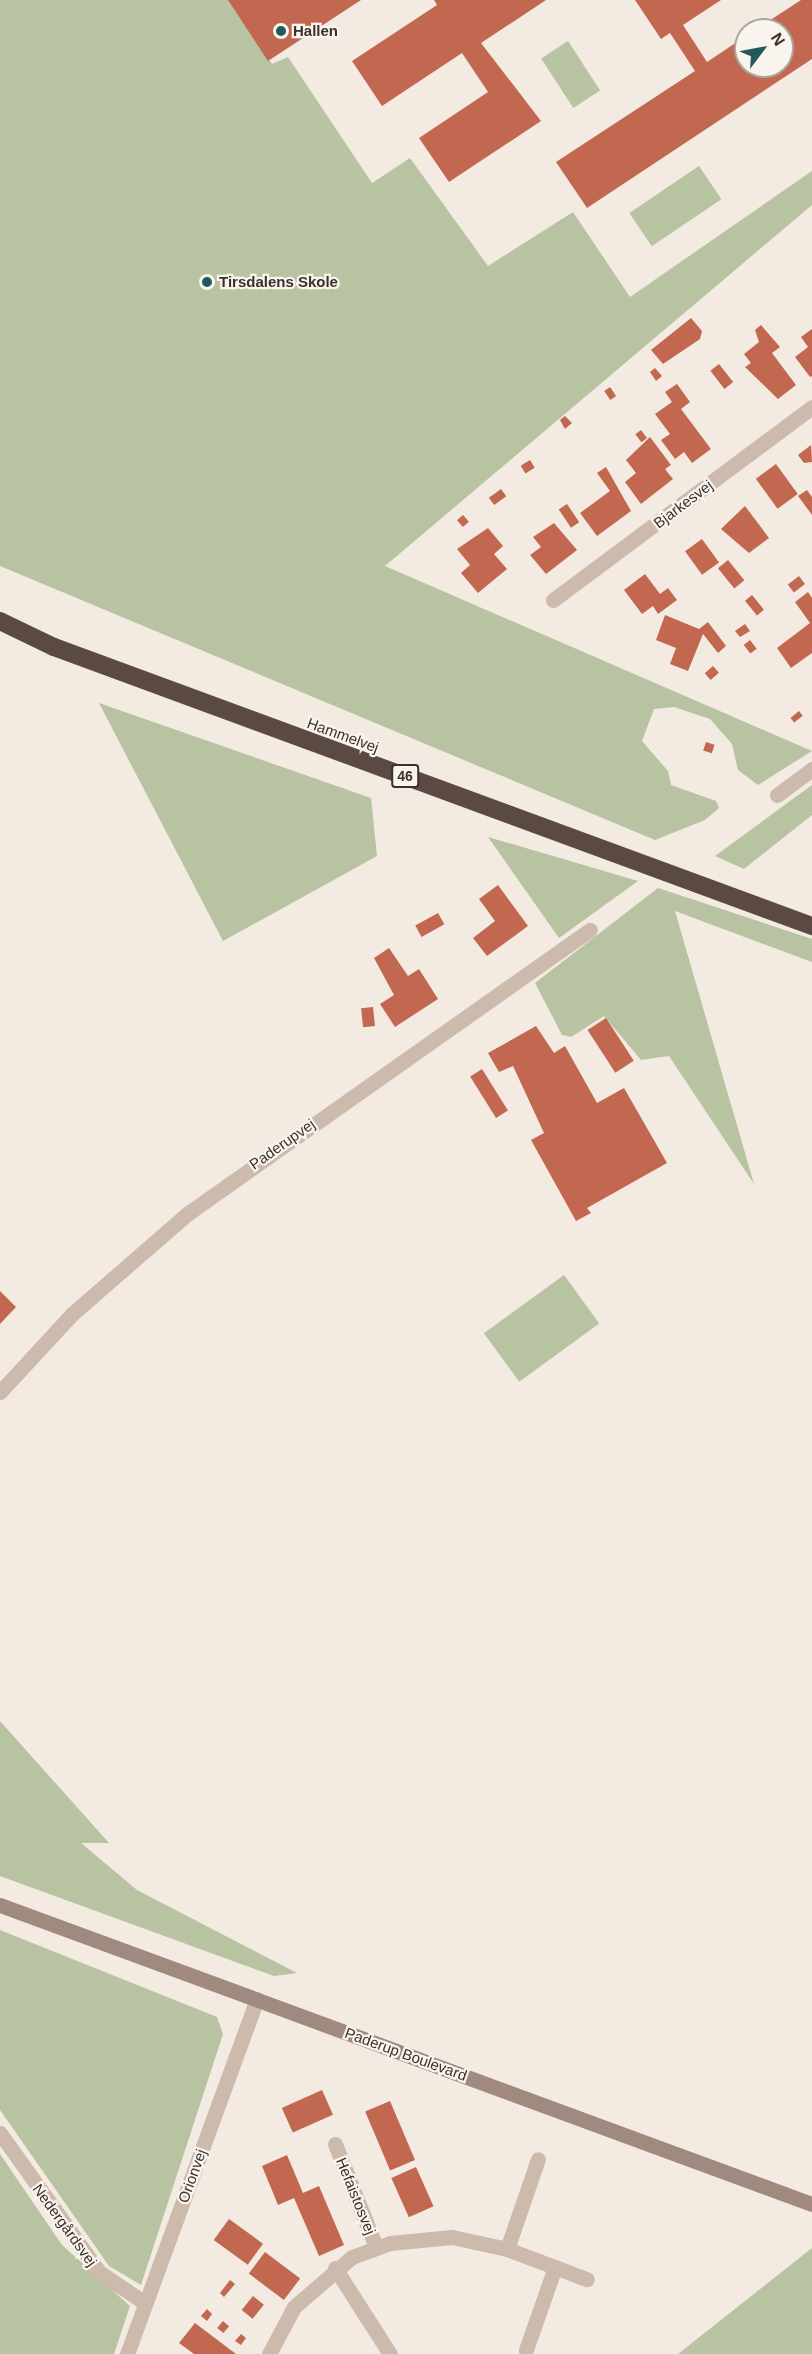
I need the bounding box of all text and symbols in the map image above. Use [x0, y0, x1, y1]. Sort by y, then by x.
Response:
north arrow [734, 18, 794, 78]
place label: Hallen [293, 22, 338, 40]
marker: Hallen [274, 24, 288, 38]
text: N [768, 30, 788, 49]
place label: Tirsdalens Skole [219, 273, 338, 291]
marker: Tirsdalens Skole [200, 275, 214, 289]
street label: Bjarkesvej [650, 476, 716, 532]
street label: Hammelvej [305, 714, 381, 756]
road number: 46 [390, 765, 420, 787]
street label: Paderupvej [246, 1115, 318, 1173]
street label: Paderup Boulevard [343, 2024, 469, 2084]
street label: Orionvej [174, 2147, 210, 2205]
street label: Hefaistosvej [332, 2155, 380, 2237]
street label: Nedergårdsvej [29, 2180, 101, 2270]

